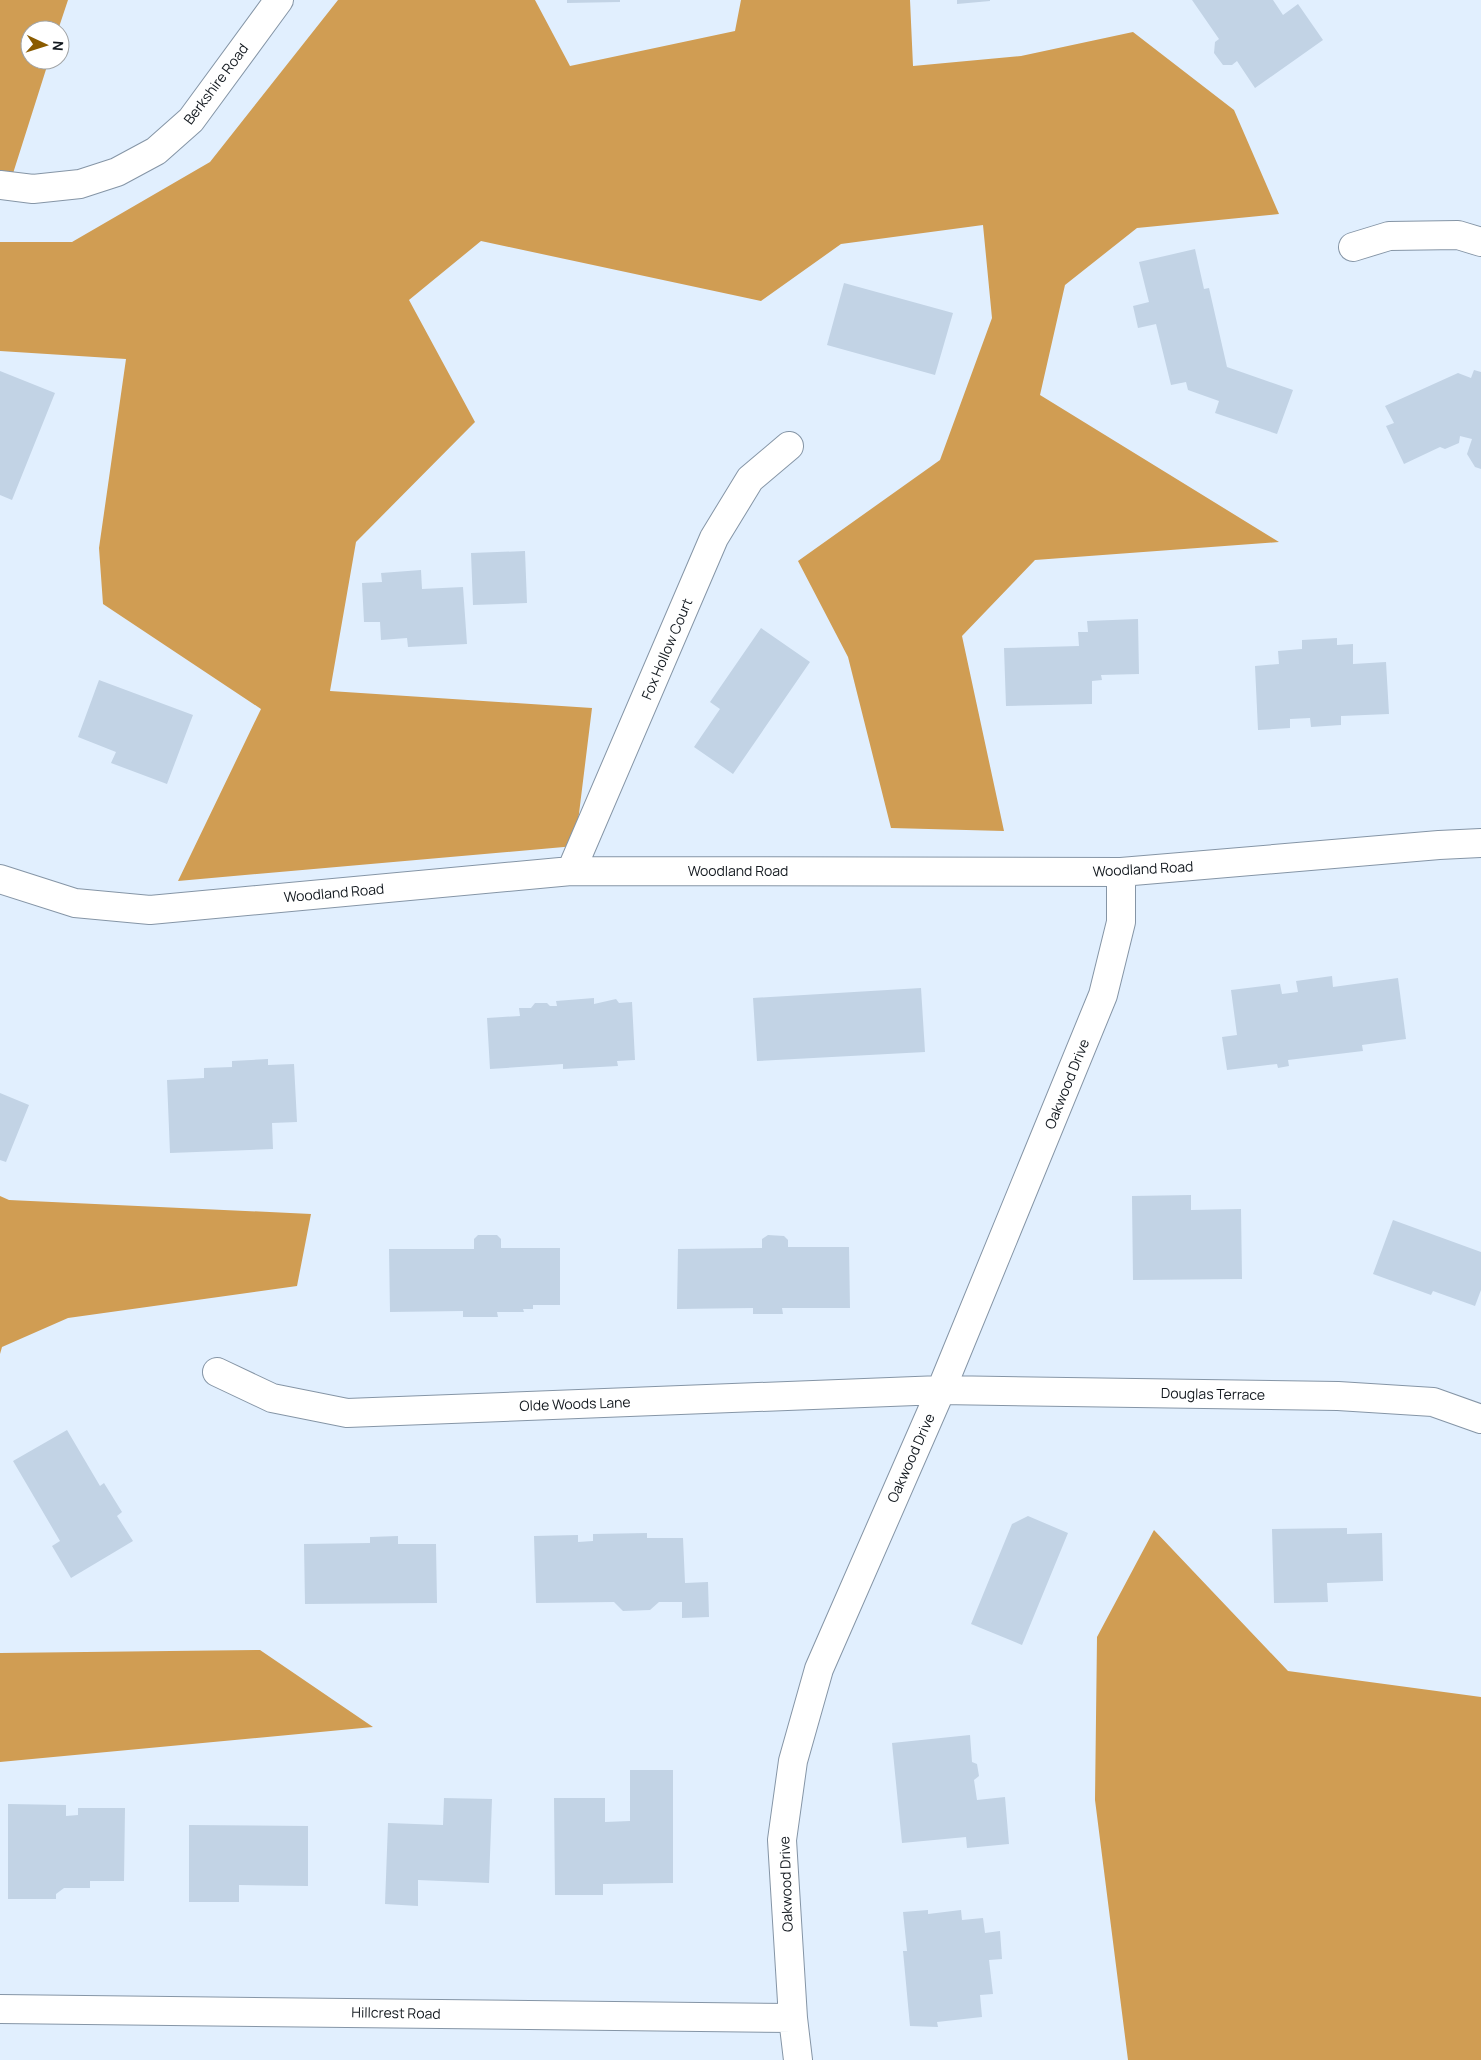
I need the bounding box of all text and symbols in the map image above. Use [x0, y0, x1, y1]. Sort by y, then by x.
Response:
north arrow [20, 20, 70, 70]
street label: Berkshire Road [179, 39, 252, 128]
text: N [49, 40, 68, 52]
street label: Fox Hollow Court [637, 595, 697, 702]
street label: Woodland Road [1092, 856, 1194, 881]
street label: Woodland Road [688, 861, 788, 880]
street label: Woodland Road [283, 879, 385, 906]
street label: Oakwood Drive [1040, 1036, 1093, 1132]
street label: Douglas Terrace [1161, 1383, 1265, 1404]
street label: Olde Woods Lane [519, 1392, 631, 1415]
street label: Oakwood Drive [882, 1410, 939, 1505]
street label: Oakwood Drive [774, 1836, 797, 1932]
street label: Hillcrest Road [351, 2002, 441, 2023]

